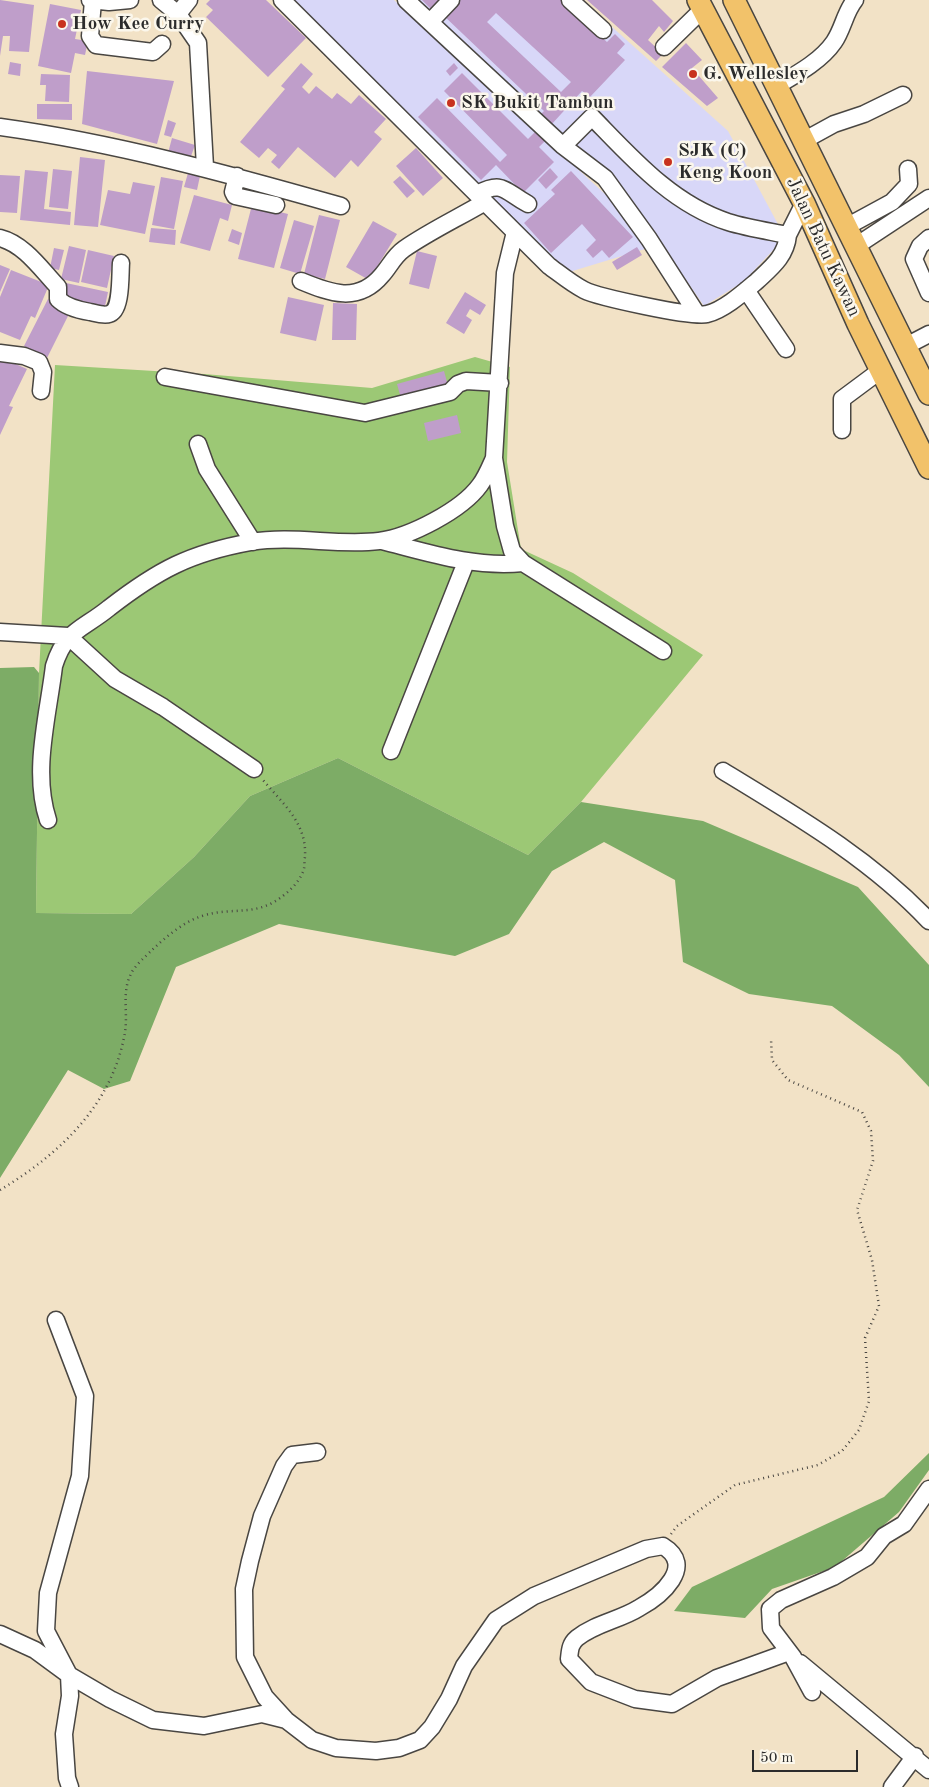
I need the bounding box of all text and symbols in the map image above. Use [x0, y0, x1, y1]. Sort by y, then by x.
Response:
place label: How Kee Curry [72, 13, 204, 35]
marker: How Kee Curry [56, 18, 68, 30]
place label: G. Wellesley [703, 63, 809, 85]
marker: G. Wellesley [687, 68, 699, 80]
place label: SK Bukit Tambun [461, 92, 614, 114]
marker: SK Bukit Tambun [445, 97, 457, 109]
place label: SJK (C) Keng Koon [678, 140, 772, 184]
marker: SJK (C) Keng Koon [662, 156, 674, 168]
street label: Jalan Batu Kawan [781, 174, 865, 320]
scale bar [754, 1740, 860, 1772]
text: 50 m [760, 1751, 794, 1766]

